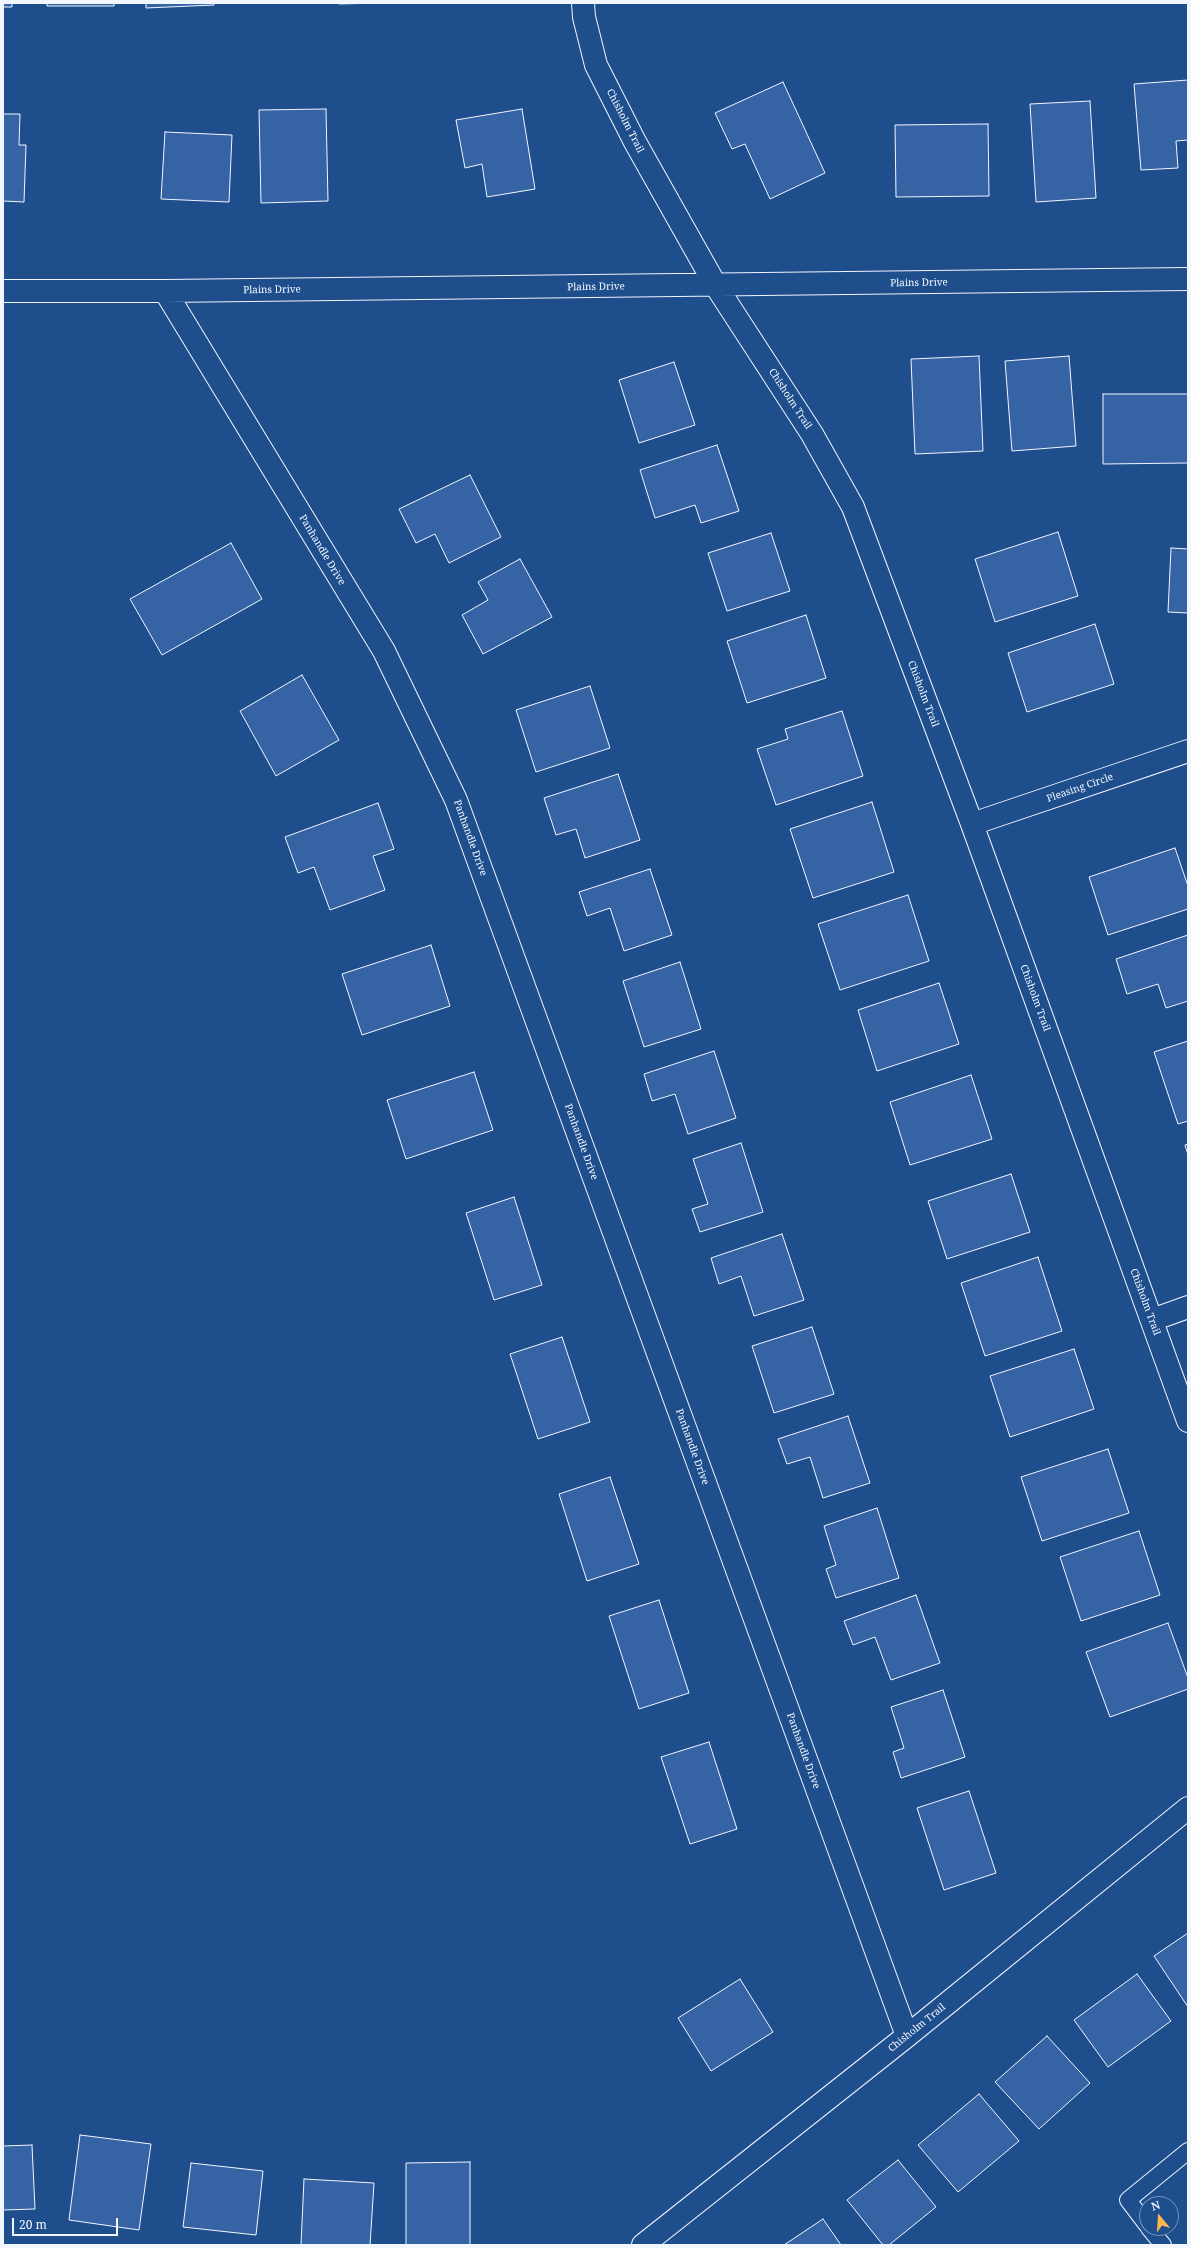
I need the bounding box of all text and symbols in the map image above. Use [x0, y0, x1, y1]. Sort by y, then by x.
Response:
street label: Chisholm Trail [604, 87, 646, 155]
street label: Plains Drive [890, 276, 948, 290]
street label: Plains Drive [567, 280, 625, 294]
street label: Plains Drive [243, 283, 301, 297]
street label: Chisholm Trail [766, 366, 814, 432]
street label: Panhandle Drive [296, 513, 348, 587]
street label: Chisholm Trail [905, 659, 941, 729]
street label: Pleasing Circle [1045, 771, 1115, 805]
street label: Panhandle Drive [451, 798, 489, 878]
street label: Chisholm Trail [1017, 963, 1053, 1033]
street label: Panhandle Drive [562, 1102, 600, 1182]
street label: Chisholm Trail [1127, 1267, 1163, 1337]
street label: Panhandle Drive [673, 1407, 711, 1487]
street label: Panhandle Drive [784, 1711, 822, 1791]
street label: Chisholm Trail [886, 2001, 948, 2055]
north arrow [1139, 2196, 1179, 2236]
text: N [1149, 2197, 1162, 2214]
scale bar [14, 2210, 120, 2236]
text: 20 m [19, 2216, 47, 2233]

